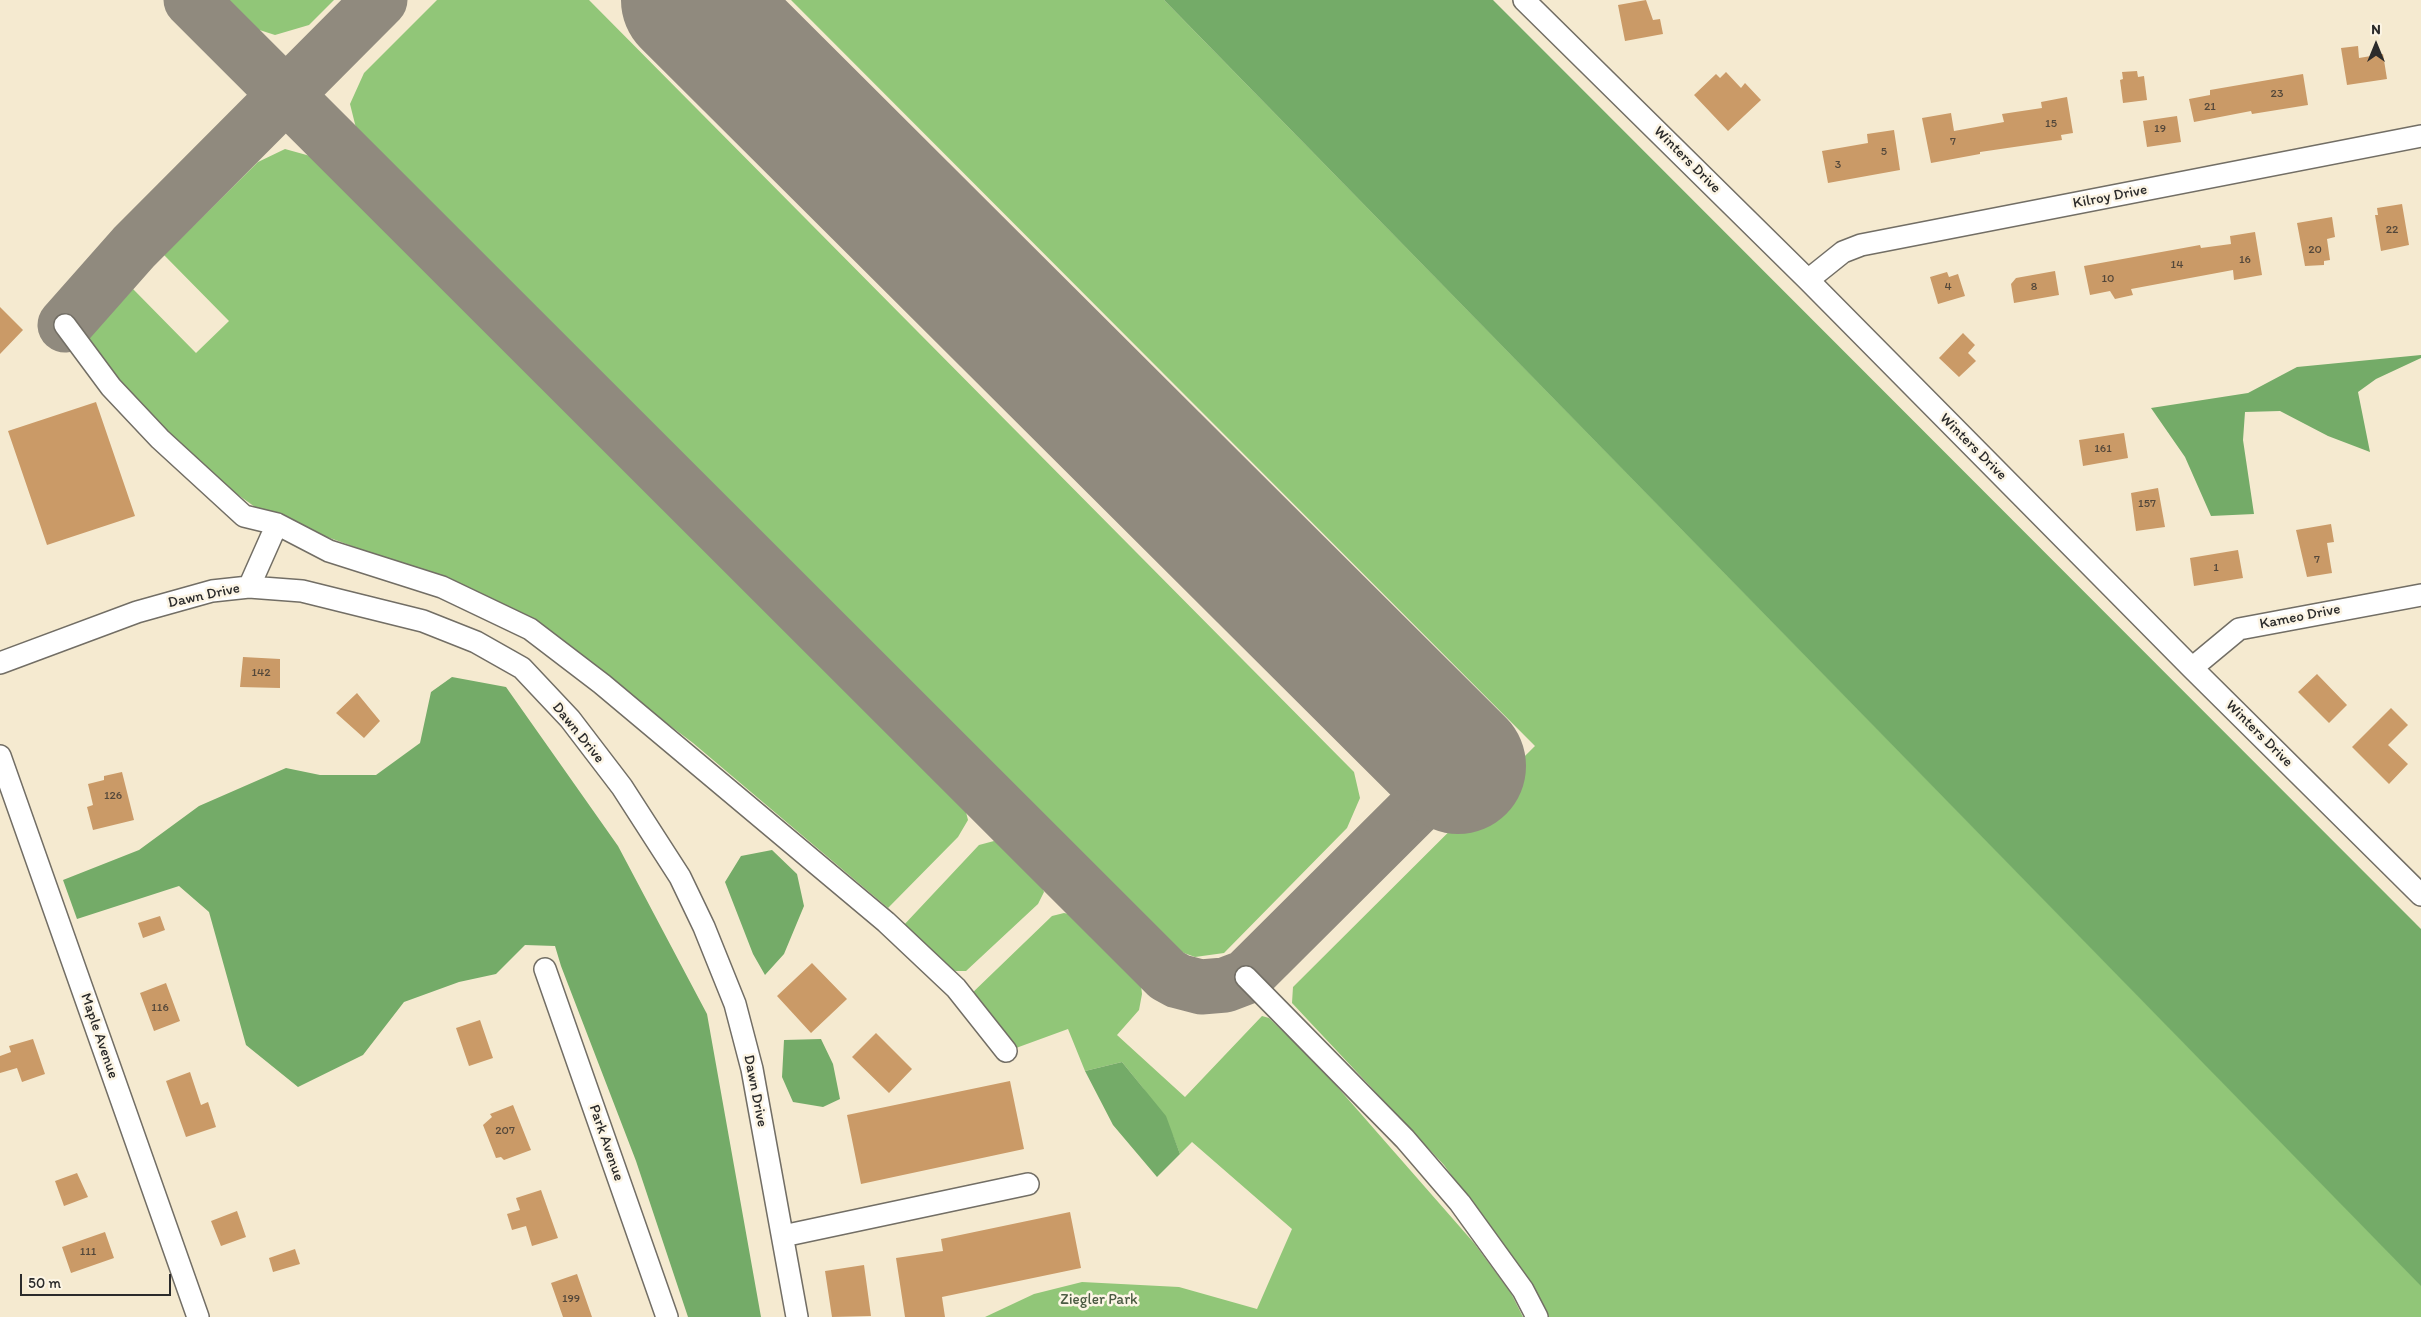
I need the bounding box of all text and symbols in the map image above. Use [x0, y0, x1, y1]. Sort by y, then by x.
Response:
north arrow [2351, 20, 2401, 70]
text: N [2371, 21, 2381, 38]
house number: 23 [2271, 87, 2283, 101]
house number: 21 [2204, 100, 2216, 114]
house number: 15 [2045, 117, 2057, 131]
house number: 19 [2154, 122, 2166, 136]
street label: Winters Drive [1650, 123, 1724, 197]
house number: 7 [1950, 135, 1956, 149]
house number: 5 [1881, 145, 1887, 159]
house number: 3 [1835, 158, 1841, 172]
street label: Kilroy Drive [2071, 181, 2149, 213]
house number: 22 [2386, 223, 2398, 237]
house number: 20 [2308, 243, 2322, 257]
house number: 16 [2239, 253, 2251, 267]
house number: 14 [2171, 258, 2183, 272]
house number: 10 [2102, 272, 2114, 286]
house number: 4 [1944, 280, 1952, 294]
house number: 8 [2031, 280, 2037, 294]
street label: Winters Drive [1936, 410, 2010, 484]
house number: 161 [2094, 442, 2112, 456]
house number: 157 [2138, 497, 2156, 511]
house number: 7 [2314, 553, 2320, 567]
house number: 1 [2213, 561, 2219, 575]
street label: Dawn Drive [166, 580, 242, 612]
street label: Kameo Drive [2258, 600, 2342, 634]
house number: 142 [251, 666, 271, 680]
street label: Winters Drive [2222, 697, 2296, 771]
street label: Dawn Drive [548, 699, 608, 767]
house number: 126 [104, 789, 122, 803]
street label: Maple Avenue [76, 991, 122, 1081]
house number: 116 [151, 1001, 169, 1015]
street label: Dawn Drive [739, 1053, 771, 1129]
street label: Park Avenue [585, 1102, 627, 1184]
house number: 207 [495, 1124, 515, 1138]
house number: 111 [80, 1245, 96, 1259]
scale bar [22, 1264, 174, 1296]
text: 50 m [28, 1274, 61, 1292]
park label: Ziegler Park [1060, 1291, 1138, 1309]
house number: 199 [562, 1292, 580, 1306]

